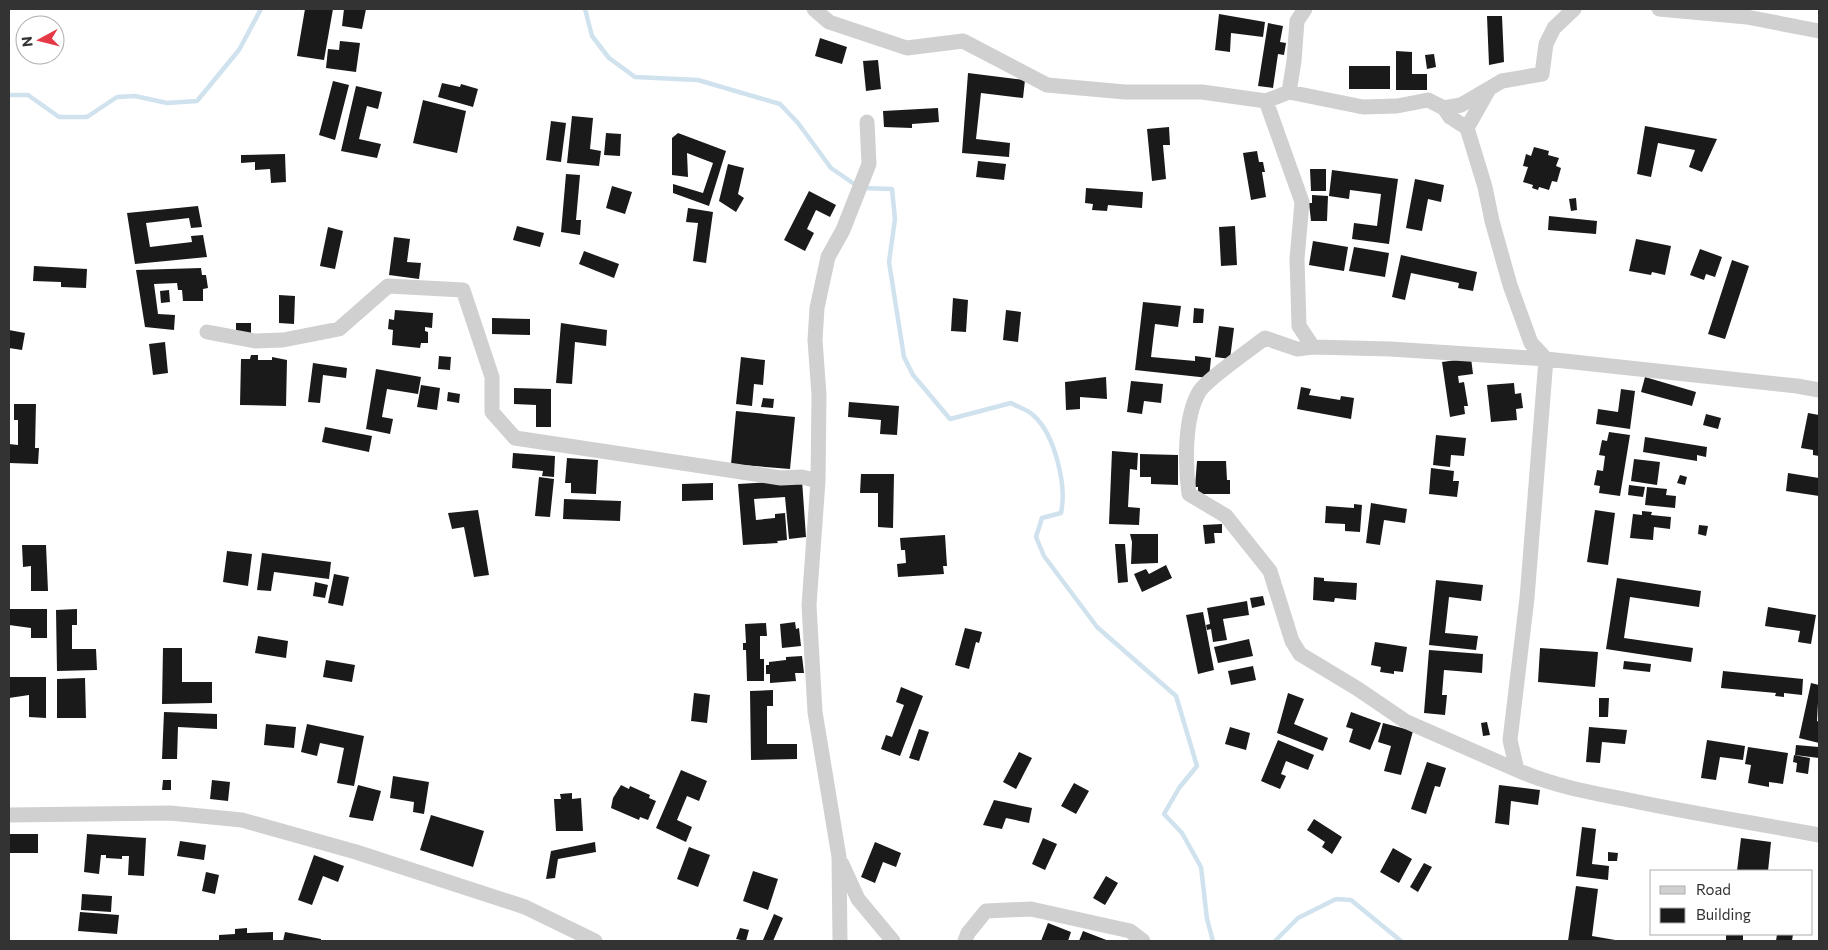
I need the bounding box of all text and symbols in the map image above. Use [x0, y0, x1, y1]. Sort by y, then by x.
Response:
north arrow [15, 15, 65, 65]
text: N [18, 35, 36, 48]
legend [1650, 870, 1813, 935]
text: Road [1696, 880, 1731, 898]
text: Building [1696, 905, 1751, 923]

